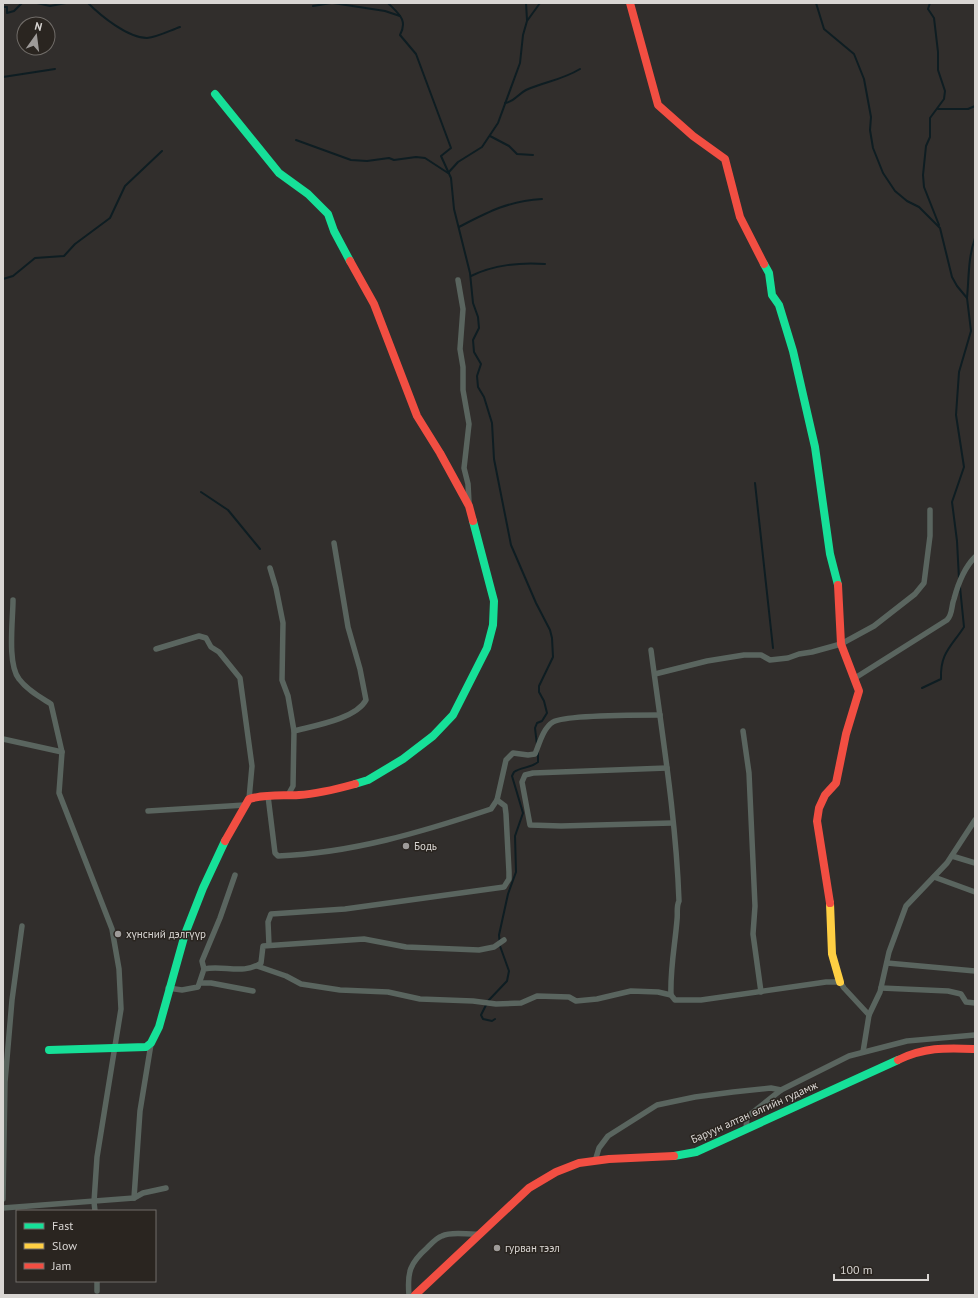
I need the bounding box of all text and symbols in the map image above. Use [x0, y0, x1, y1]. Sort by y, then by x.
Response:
north arrow [16, 16, 56, 56]
text: N [33, 19, 44, 34]
place label: Бодь [414, 839, 437, 853]
marker: Бодь [401, 841, 411, 851]
place label: хүнсний дэлгүүр [126, 927, 206, 941]
marker: хүнсний дэлгүүр [113, 929, 123, 939]
street label: Баруун алтан өлгийн гудамж [688, 1077, 820, 1146]
legend [16, 1210, 156, 1282]
text: Fast [52, 1218, 73, 1233]
text: Slow [52, 1238, 77, 1253]
place label: гурван тээл [505, 1241, 560, 1255]
marker: гурван тээл [492, 1243, 502, 1253]
scale bar [834, 1256, 928, 1282]
text: Jam [51, 1258, 71, 1273]
text: 100 m [840, 1262, 873, 1277]

